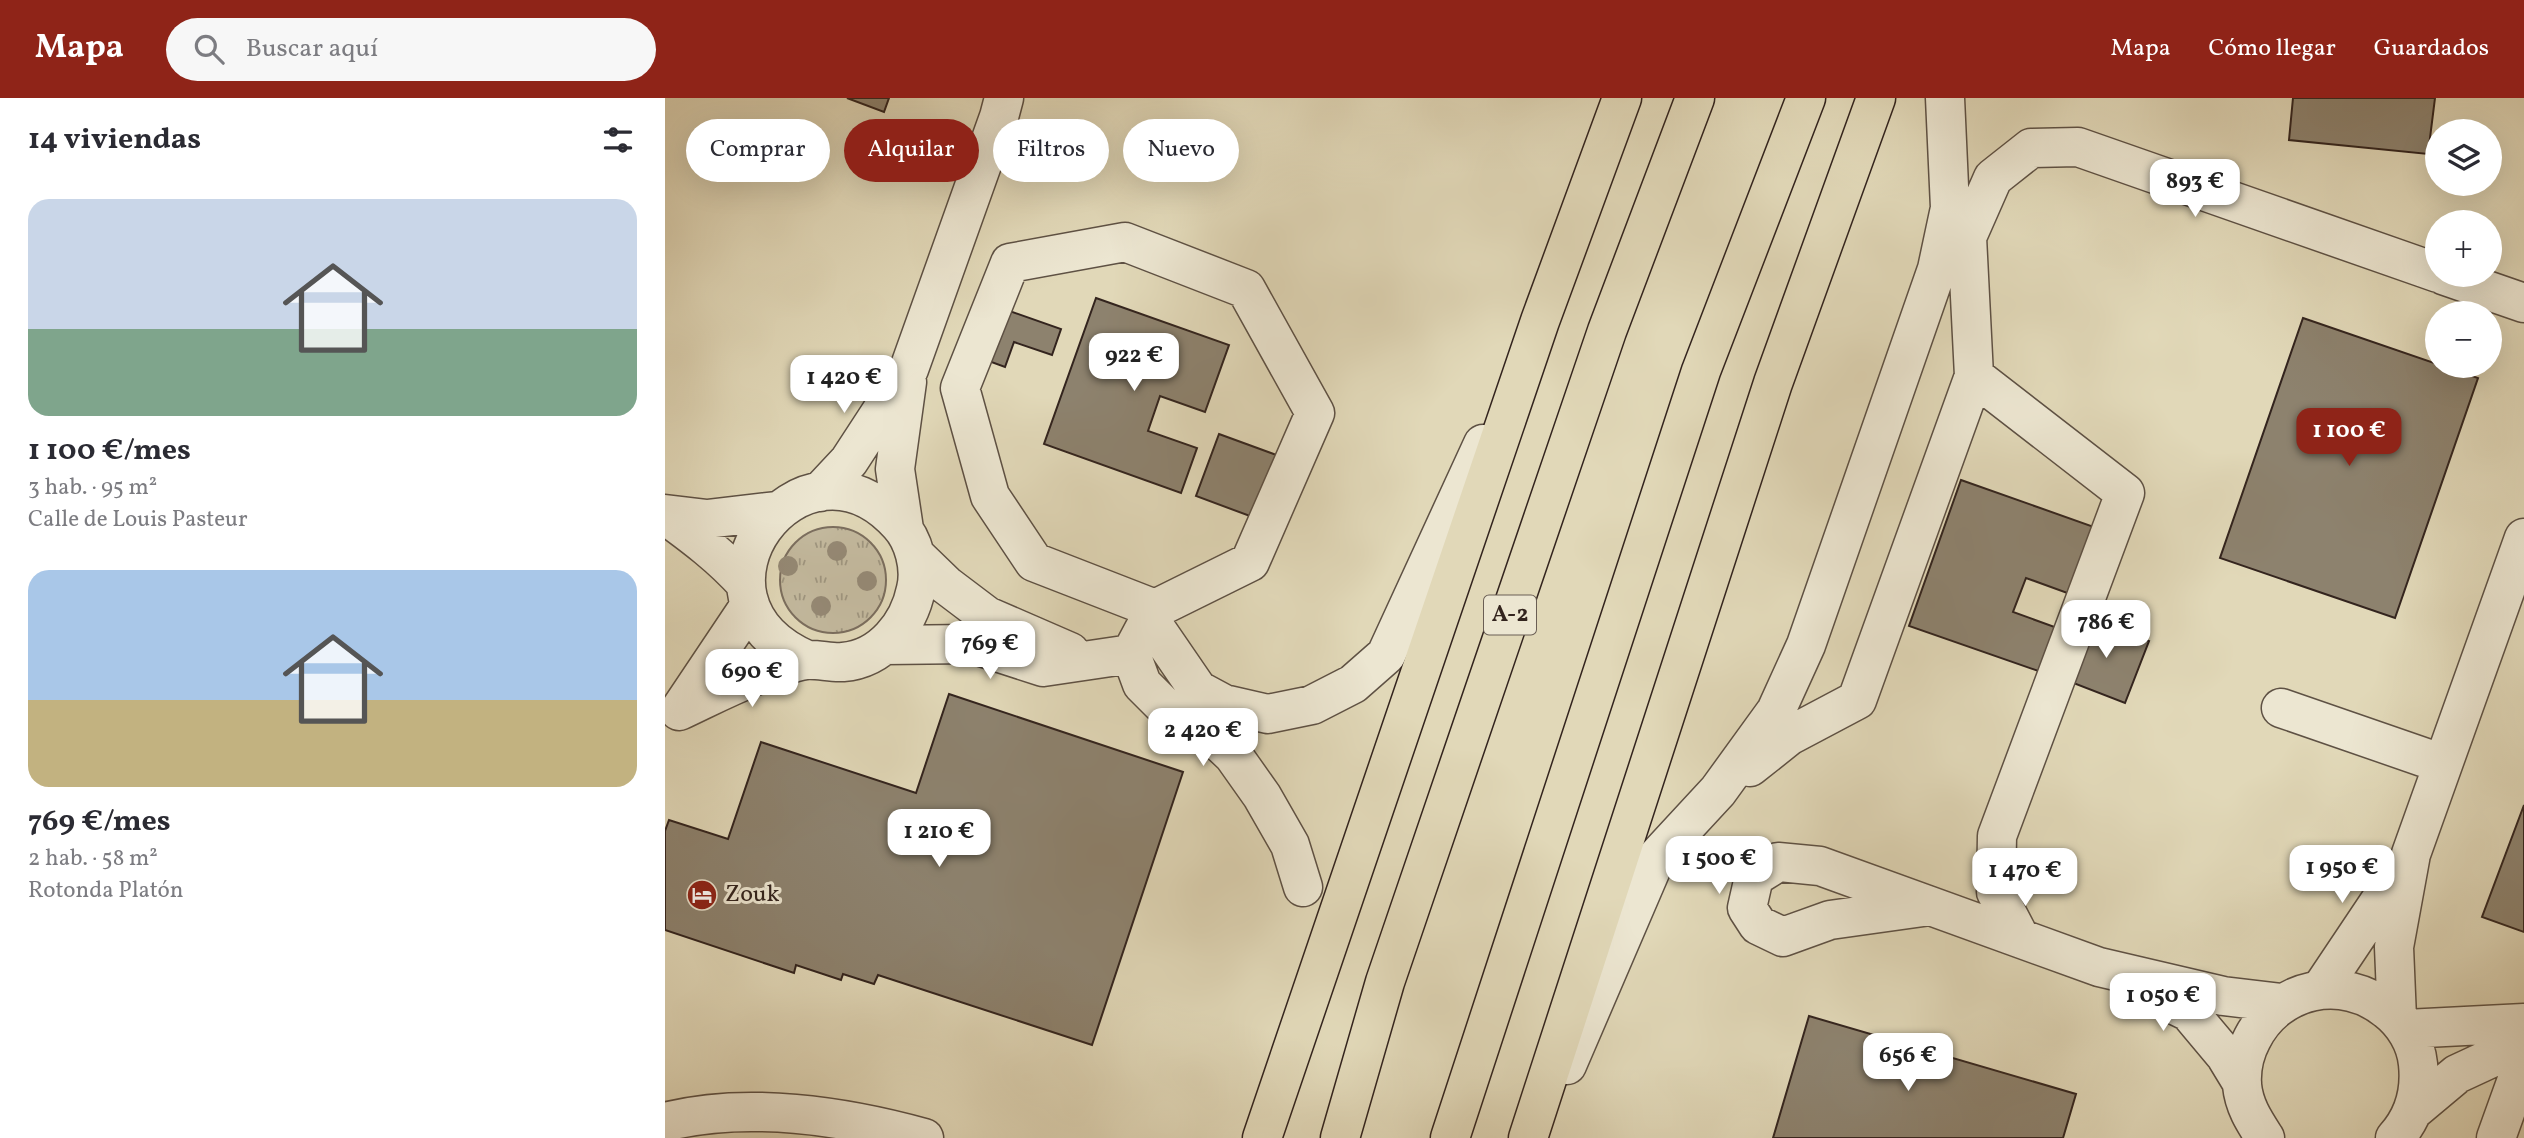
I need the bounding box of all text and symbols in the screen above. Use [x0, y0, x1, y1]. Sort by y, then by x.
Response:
search box [166, 18, 656, 81]
text: Mapa [35, 26, 124, 72]
icon: search [190, 30, 228, 68]
text: Buscar aquí [246, 31, 378, 67]
text: Mapa [2111, 32, 2171, 66]
text: Cómo llegar [2209, 32, 2336, 66]
text: Guardados [2374, 32, 2489, 66]
text: 14 viviendas [28, 119, 201, 161]
chip: Comprar [686, 119, 830, 182]
chip: Alquilar [844, 119, 979, 182]
chip: Filtros [993, 119, 1109, 182]
chip: Nuevo [1123, 119, 1239, 182]
map controls [2425, 119, 2502, 378]
button: layers [2425, 119, 2502, 196]
icon: filters [599, 121, 637, 159]
pin: 893 € [2146, 159, 2244, 219]
text: 893 € [2166, 166, 2224, 198]
button: + [2425, 210, 2502, 287]
icon: home [270, 245, 396, 371]
button: − [2425, 301, 2502, 378]
pin: 922 € [1085, 334, 1183, 393]
text: 922 € [1105, 340, 1163, 372]
pin: 1 420 € [779, 356, 909, 415]
text: 1 420 € [806, 362, 882, 394]
pin: 1 100 € [2284, 408, 2414, 468]
text: 1 100 € [2312, 415, 2386, 447]
text: 1 100 €/mes [28, 430, 191, 472]
text: 3 hab. · 95 m² [28, 472, 157, 504]
text: Calle de Louis Pasteur [28, 504, 248, 536]
road number: A-2 [1484, 596, 1536, 635]
pin: 786 € [2057, 601, 2155, 660]
text: 786 € [2077, 607, 2135, 639]
icon: home [270, 616, 396, 742]
pin: 769 € [941, 622, 1039, 681]
text: 769 € [961, 628, 1019, 660]
pin: 690 € [703, 650, 801, 709]
text: 690 € [721, 656, 783, 688]
pin: 2 420 € [1138, 708, 1268, 768]
text: 2 420 € [1164, 715, 1242, 747]
text: 769 €/mes [28, 801, 171, 843]
pin: 1 210 € [874, 810, 1004, 869]
text: 1 210 € [904, 816, 974, 848]
pin: 1 500 € [1654, 836, 1784, 896]
text: 2 hab. · 58 m² [28, 843, 158, 875]
text: 1 500 € [1682, 843, 1756, 875]
pin: 1 950 € [2277, 846, 2407, 905]
pin: 1 470 € [1960, 848, 2090, 908]
text: 1 950 € [2306, 852, 2379, 884]
text: 1 470 € [1988, 855, 2062, 887]
text: Rotonda Platón [28, 875, 184, 907]
hotel icon: Zouk [685, 878, 719, 912]
place label: Zouk [725, 878, 780, 912]
pin: 1 050 € [2098, 974, 2228, 1033]
text: 1 050 € [2126, 980, 2200, 1012]
pin: 656 € [1859, 1034, 1957, 1093]
text: 656 € [1879, 1040, 1937, 1072]

